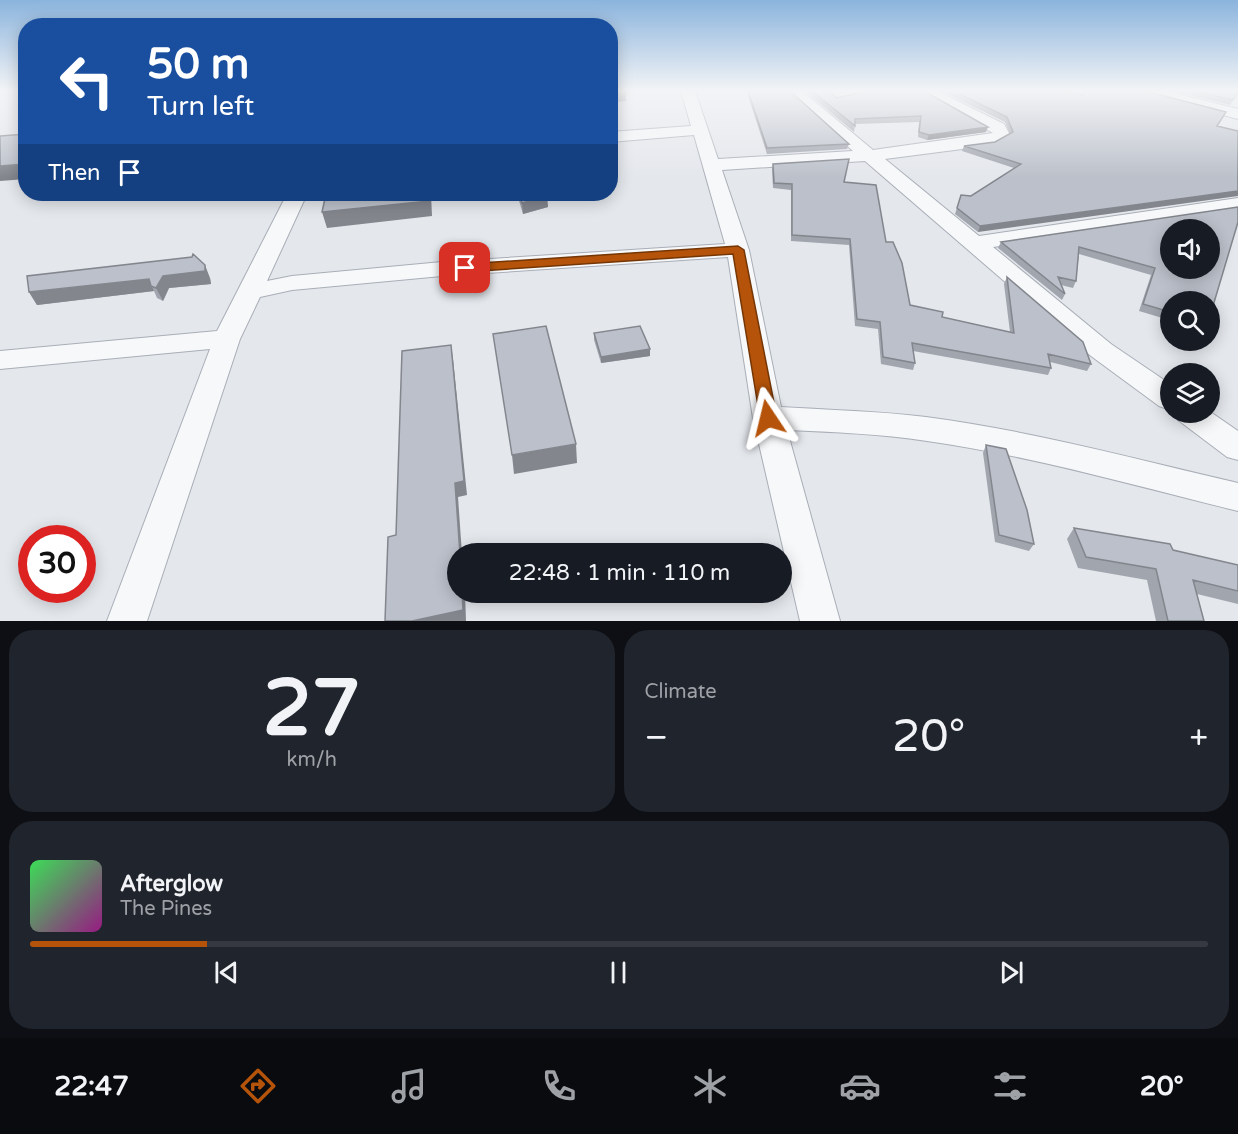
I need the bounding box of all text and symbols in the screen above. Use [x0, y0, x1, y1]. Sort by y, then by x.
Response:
text: 50 m [147, 39, 249, 90]
icon: left [48, 42, 126, 120]
text: Turn left [147, 90, 254, 123]
icon: arrive [113, 156, 146, 189]
text: Then [48, 160, 101, 186]
map controls [1160, 219, 1220, 423]
button: sound [1160, 219, 1220, 279]
pin [439, 242, 490, 293]
icon: arrive [448, 251, 481, 284]
button: search [1160, 291, 1220, 351]
button: layers [1160, 363, 1220, 423]
position arrow [736, 386, 800, 450]
speed limit sign: 30 [18, 525, 96, 603]
text: 22:48 · 1 min · 110 m [509, 560, 730, 586]
text: 27 [263, 662, 361, 756]
text: Climate [645, 680, 717, 704]
text: 20° [892, 710, 965, 764]
text: − [645, 718, 668, 757]
text: + [1189, 718, 1208, 757]
text: km/h [287, 748, 337, 772]
text: Afterglow [120, 871, 223, 897]
text: The Pines [120, 897, 212, 921]
icon: previous [210, 956, 243, 989]
icon: pause [602, 956, 635, 989]
icon: next [995, 956, 1028, 989]
icon: directions [237, 1065, 279, 1107]
icon: music [388, 1065, 430, 1107]
icon: phone [538, 1065, 580, 1107]
icon: climate [689, 1065, 731, 1107]
icon: car [839, 1065, 881, 1107]
icon: filters [989, 1065, 1031, 1107]
text: 22:47 [54, 1070, 129, 1103]
text: 20° [1140, 1070, 1184, 1103]

